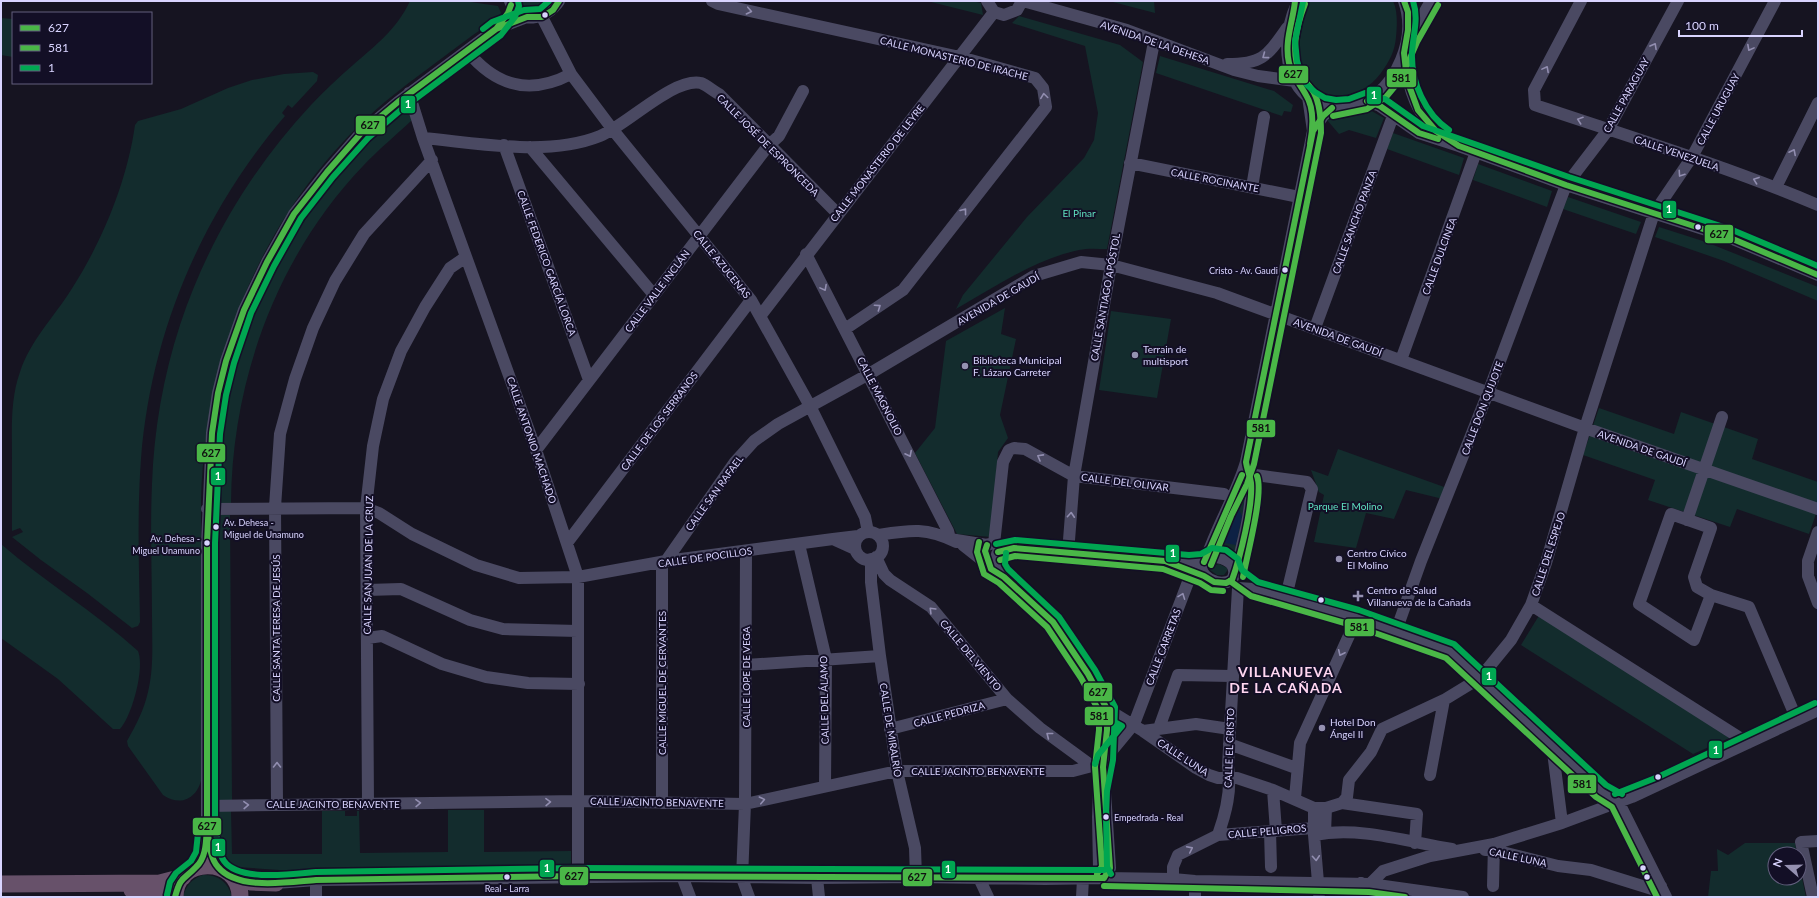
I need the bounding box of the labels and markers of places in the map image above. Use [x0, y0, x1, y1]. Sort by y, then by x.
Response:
unlabelled marker [540, 10, 550, 20]
unlabelled marker [1693, 222, 1703, 232]
place label: Cristo - Av. Gaudi [1209, 265, 1278, 276]
marker: Cristo - Av. Gaudi [1280, 265, 1290, 275]
place label: Terrain de multisport [1143, 343, 1189, 367]
marker: Terrain de multisport [1130, 350, 1140, 360]
place label: Biblioteca Municipal F. Lázaro Carreter [973, 354, 1062, 378]
marker: Biblioteca Municipal F. Lázaro Carreter [960, 361, 970, 371]
place label: Av. Dehesa - Miguel de Unamuno [224, 517, 304, 540]
marker: Av. Dehesa - Miguel de Unamuno [211, 522, 221, 532]
place label: Av. Dehesa - Miguel Unamuno [132, 533, 200, 556]
marker: Av. Dehesa - Miguel Unamuno [202, 538, 212, 548]
place label: Centro Cívico El Molino [1347, 547, 1407, 571]
marker: Centro Cívico El Molino [1334, 554, 1344, 564]
place label: Centro de Salud Villanueva de la Cañada [1367, 584, 1471, 608]
marker: Centro de Salud Villanueva de la Cañada [1352, 590, 1364, 602]
unlabelled marker [1316, 595, 1326, 605]
place label: Hotel Don Ángel II [1330, 716, 1376, 740]
marker: Hotel Don Ángel II [1317, 723, 1327, 733]
unlabelled marker [1653, 772, 1663, 782]
marker: Empedrada - Real [1101, 812, 1111, 822]
place label: Empedrada - Real [1114, 812, 1183, 823]
unlabelled marker [1638, 863, 1648, 873]
marker: Real - Larra [502, 872, 512, 882]
unlabelled marker [1642, 872, 1652, 882]
place label: Real - Larra [485, 883, 529, 894]

